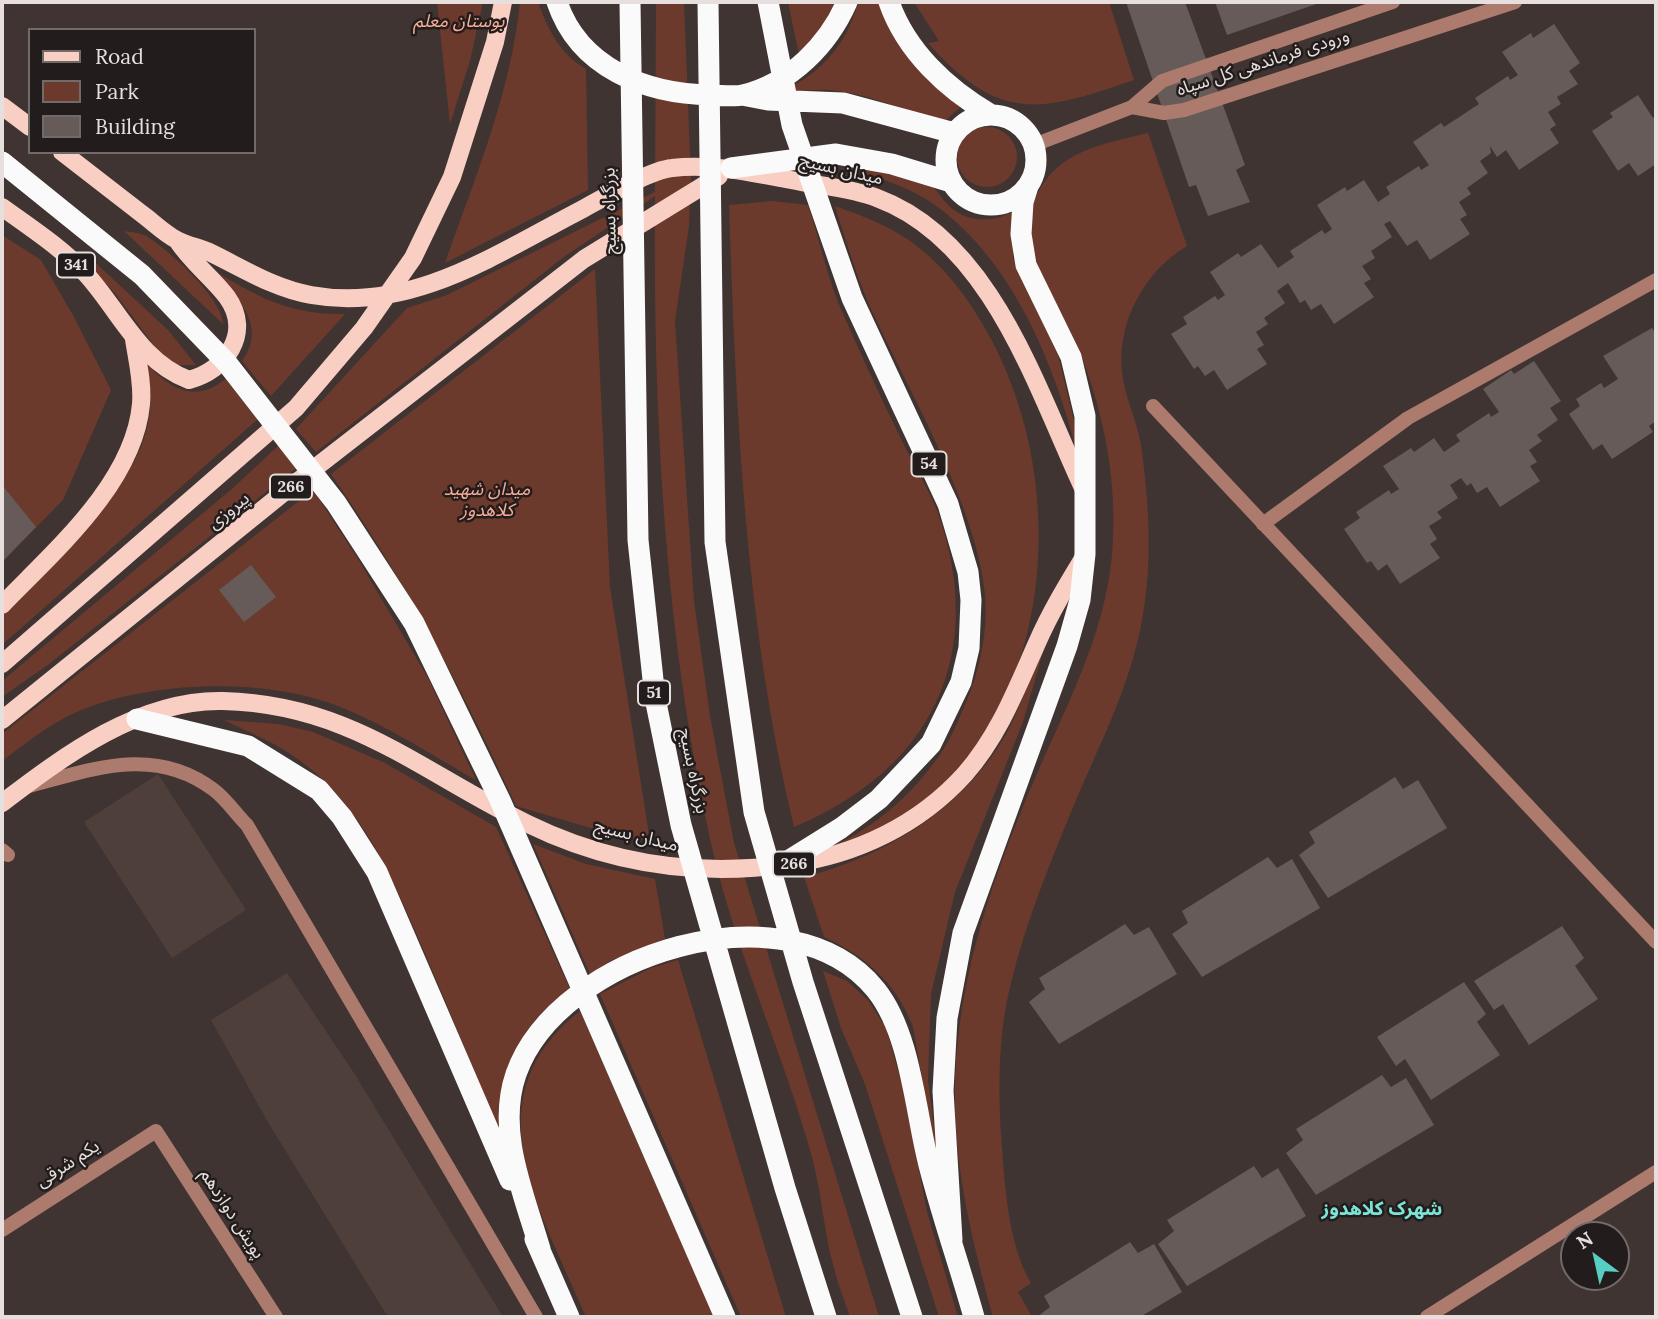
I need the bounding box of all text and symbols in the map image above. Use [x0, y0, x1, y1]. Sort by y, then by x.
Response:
park label: بوستان معلم [414, 11, 504, 33]
street label: ورودی فرماندهی کل سپاه [1174, 25, 1352, 101]
legend [28, 28, 256, 154]
text: Road [95, 43, 144, 70]
text: Park [95, 78, 139, 105]
text: Building [95, 113, 175, 140]
street label: میدان بسیج [797, 150, 885, 190]
street label: بزرگراه بسیج [598, 167, 622, 255]
road number: 341 [57, 252, 95, 278]
road number: 54 [912, 452, 946, 477]
road number: 266 [270, 474, 312, 500]
park label: میدان شهید کلاهدوز [444, 479, 530, 522]
street label: پیروزی [204, 488, 254, 534]
road number: 51 [638, 680, 670, 706]
street label: بزرگراه بسیج [673, 726, 713, 816]
street label: میدان بسیج [592, 815, 680, 857]
road number: 266 [773, 852, 815, 876]
street label: یکم شرقی [32, 1136, 104, 1192]
street label: پویش دوازدهم [195, 1165, 269, 1263]
district label: شهرک کلاهدوز [1322, 1199, 1442, 1221]
north arrow [1560, 1221, 1630, 1291]
text: N [1572, 1226, 1597, 1254]

